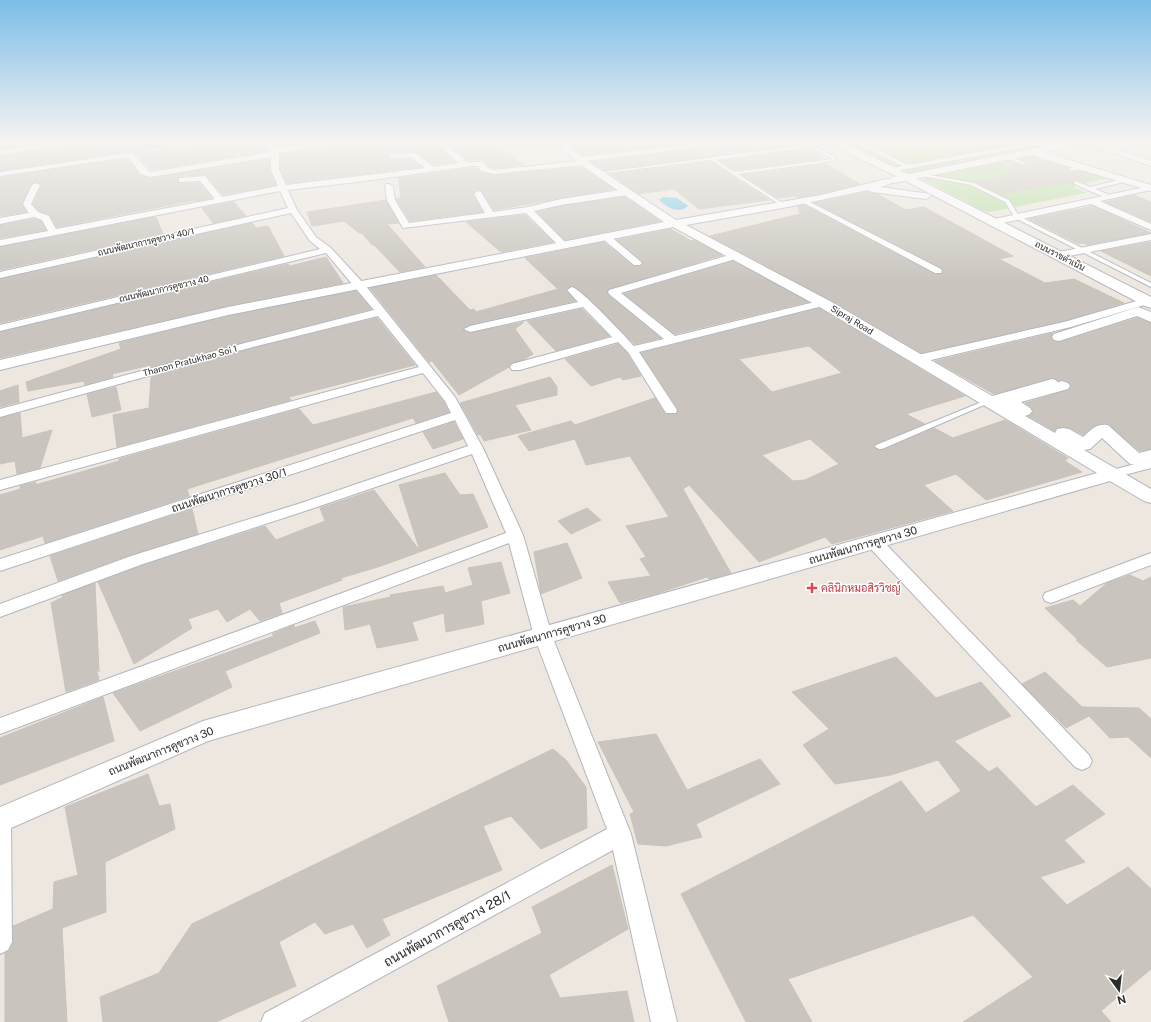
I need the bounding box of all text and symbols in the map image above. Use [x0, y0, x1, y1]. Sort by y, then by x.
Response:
street label: ถนนพัฒนาการคูขวาง 40/1 [97, 225, 195, 259]
street label: ถนนราขดำเนิน [1033, 238, 1087, 273]
street label: ถนนพัฒนาการคูขวาง 40 [118, 273, 211, 305]
street label: Sipraj Road [829, 303, 876, 337]
street label: Thanon Pratukhao Soi 1 [141, 343, 238, 378]
street label: ถนนพัฒนาการคูขวาง 30/1 [170, 465, 289, 516]
street label: ถนนพัฒนาการคูขวาง 30 [807, 523, 919, 568]
place label: คลินิกหมอสิรวิชญ์ [821, 580, 901, 595]
marker: คลินิกหมอสิรวิชญ์ [806, 582, 818, 594]
street label: ถนนพัฒนาการคูขวาง 30 [496, 611, 608, 656]
street label: ถนนพัฒนาการคูขวาง 30 [106, 723, 216, 779]
street label: ถนนพัฒนาการคูขวาง 28/1 [381, 887, 514, 971]
north arrow [1099, 970, 1139, 1010]
text: N [1116, 993, 1127, 1007]

